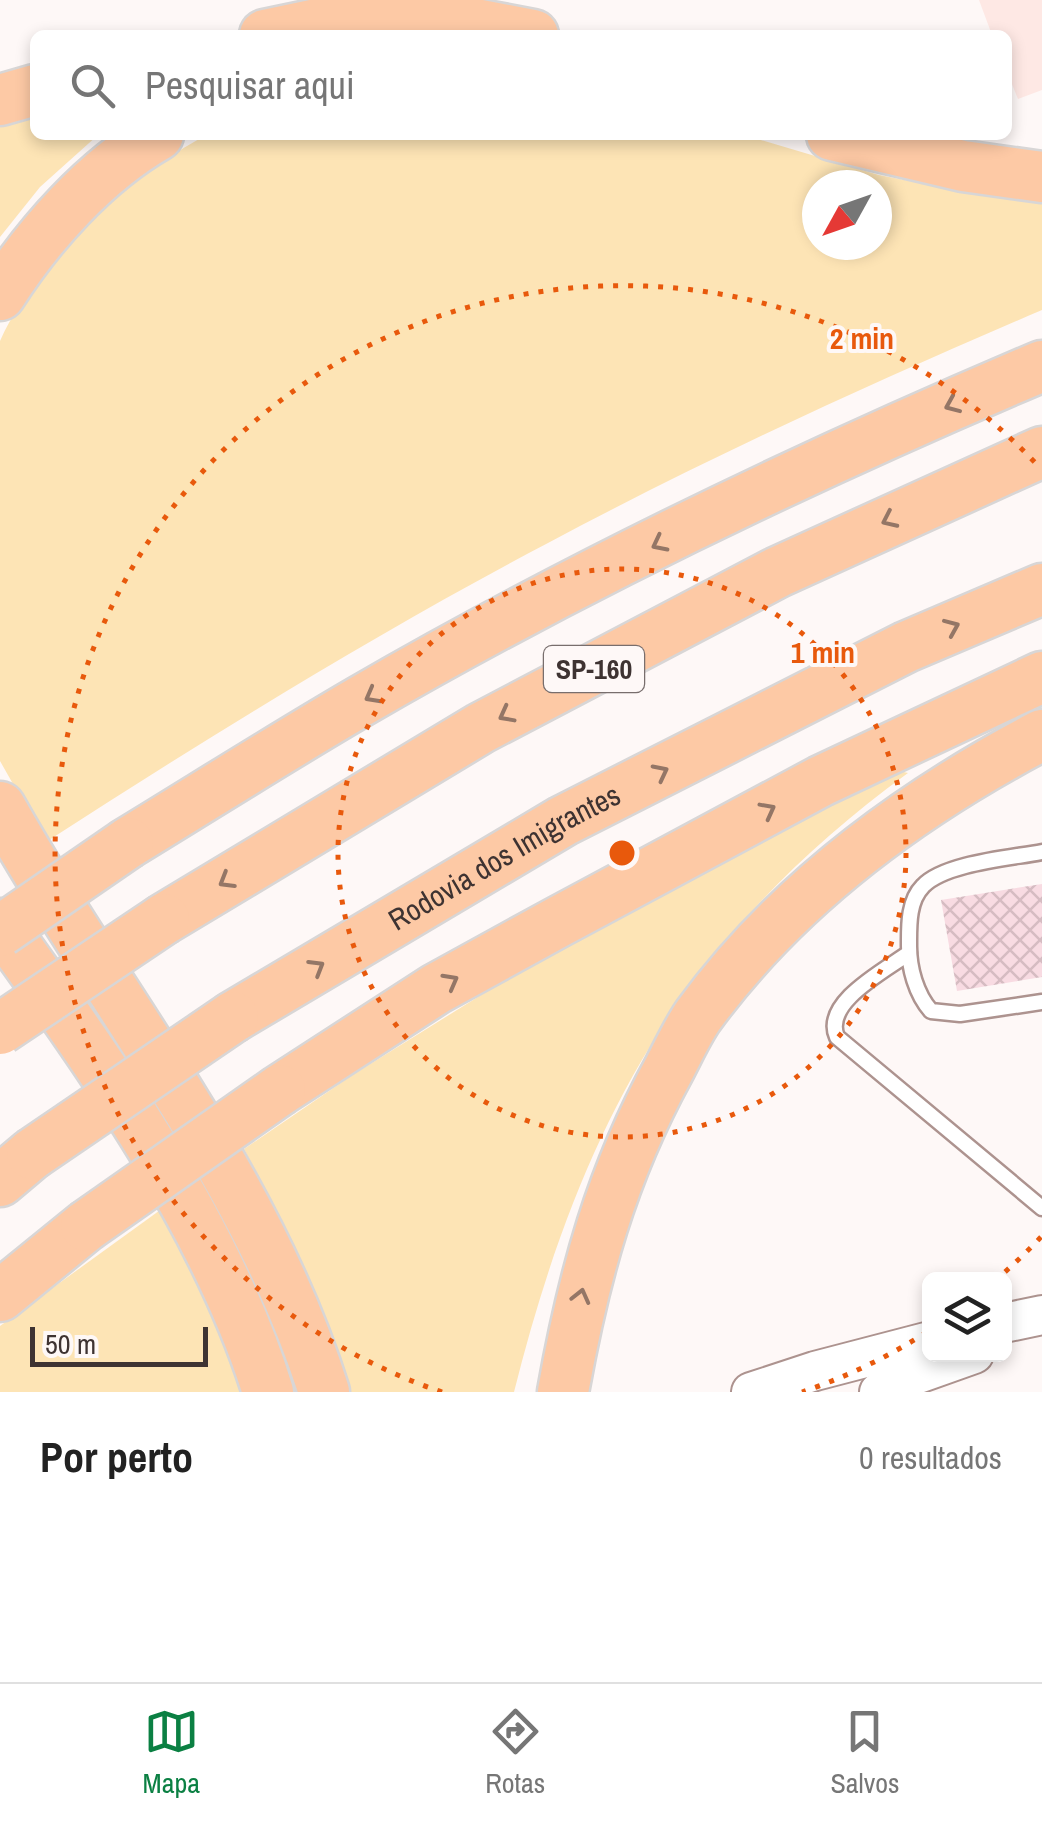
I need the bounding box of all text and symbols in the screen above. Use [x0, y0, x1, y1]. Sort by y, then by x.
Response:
search box [30, 30, 1012, 140]
icon: search [65, 58, 120, 113]
text: Pesquisar aqui [145, 60, 355, 111]
north arrow [802, 170, 892, 260]
text: 2 min [830, 318, 894, 358]
one-way arrow [944, 393, 962, 413]
one-way arrow [881, 508, 899, 528]
one-way arrow [651, 532, 669, 551]
one-way arrow [941, 619, 959, 639]
text: 1 min [791, 632, 855, 672]
road number: SP-160 [544, 646, 644, 692]
one-way arrow [364, 683, 382, 703]
one-way arrow [498, 703, 516, 722]
one-way arrow [650, 765, 668, 784]
street label: Rodovia dos Imigrantes [381, 774, 627, 939]
one-way arrow [757, 803, 775, 822]
centre of rings [604, 835, 640, 871]
one-way arrow [219, 869, 237, 888]
one-way arrow [306, 960, 324, 979]
one-way arrow [440, 973, 458, 993]
map controls [922, 1272, 1012, 1362]
button: layers [922, 1272, 1012, 1362]
one-way arrow [570, 1288, 591, 1305]
scale bar [30, 1322, 208, 1366]
text: 50 m [45, 1325, 96, 1363]
text: Por perto [40, 1429, 193, 1485]
text: 0 resultados [859, 1436, 1002, 1479]
tab: Mapa [143, 1704, 200, 1802]
tab: Rotas [485, 1704, 545, 1802]
tab: Salvos [830, 1704, 899, 1802]

